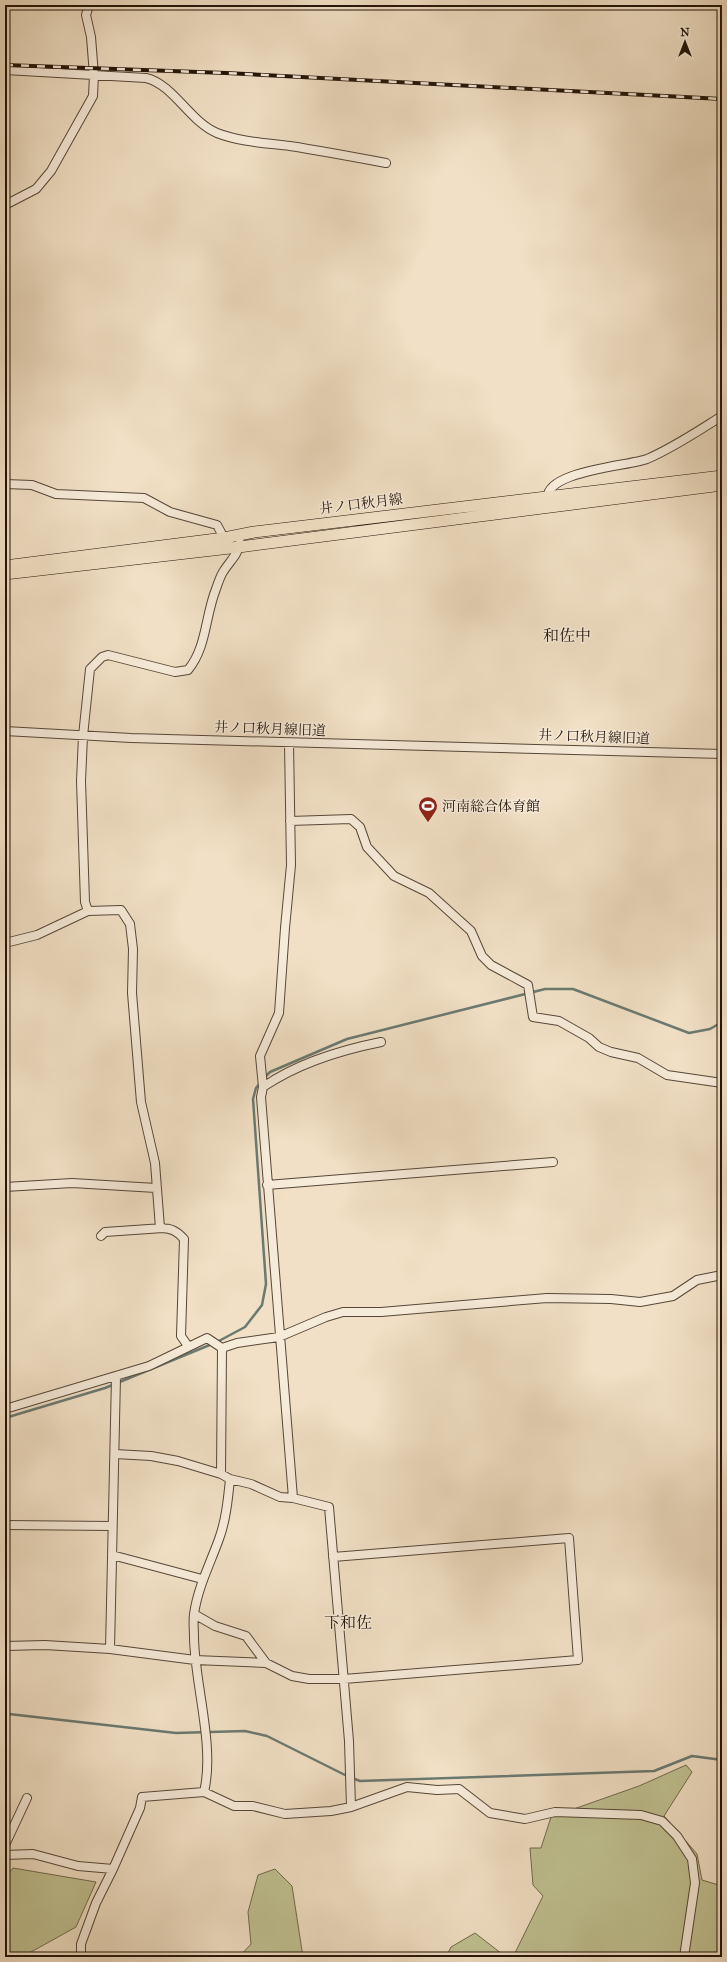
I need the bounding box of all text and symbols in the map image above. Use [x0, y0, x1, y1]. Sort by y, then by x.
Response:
north arrow [665, 22, 705, 62]
text: N [680, 26, 690, 39]
street label: 井ノ口秋月線 [318, 490, 404, 518]
district label: 和佐中 [543, 626, 591, 645]
street label: 井ノ口秋月線旧道 [214, 719, 326, 739]
street label: 井ノ口秋月線旧道 [538, 727, 650, 747]
sports icon: 河南総合体育館 [417, 795, 439, 823]
place label: 河南総合体育館 [442, 798, 540, 815]
district label: 下和佐 [324, 1613, 372, 1632]

